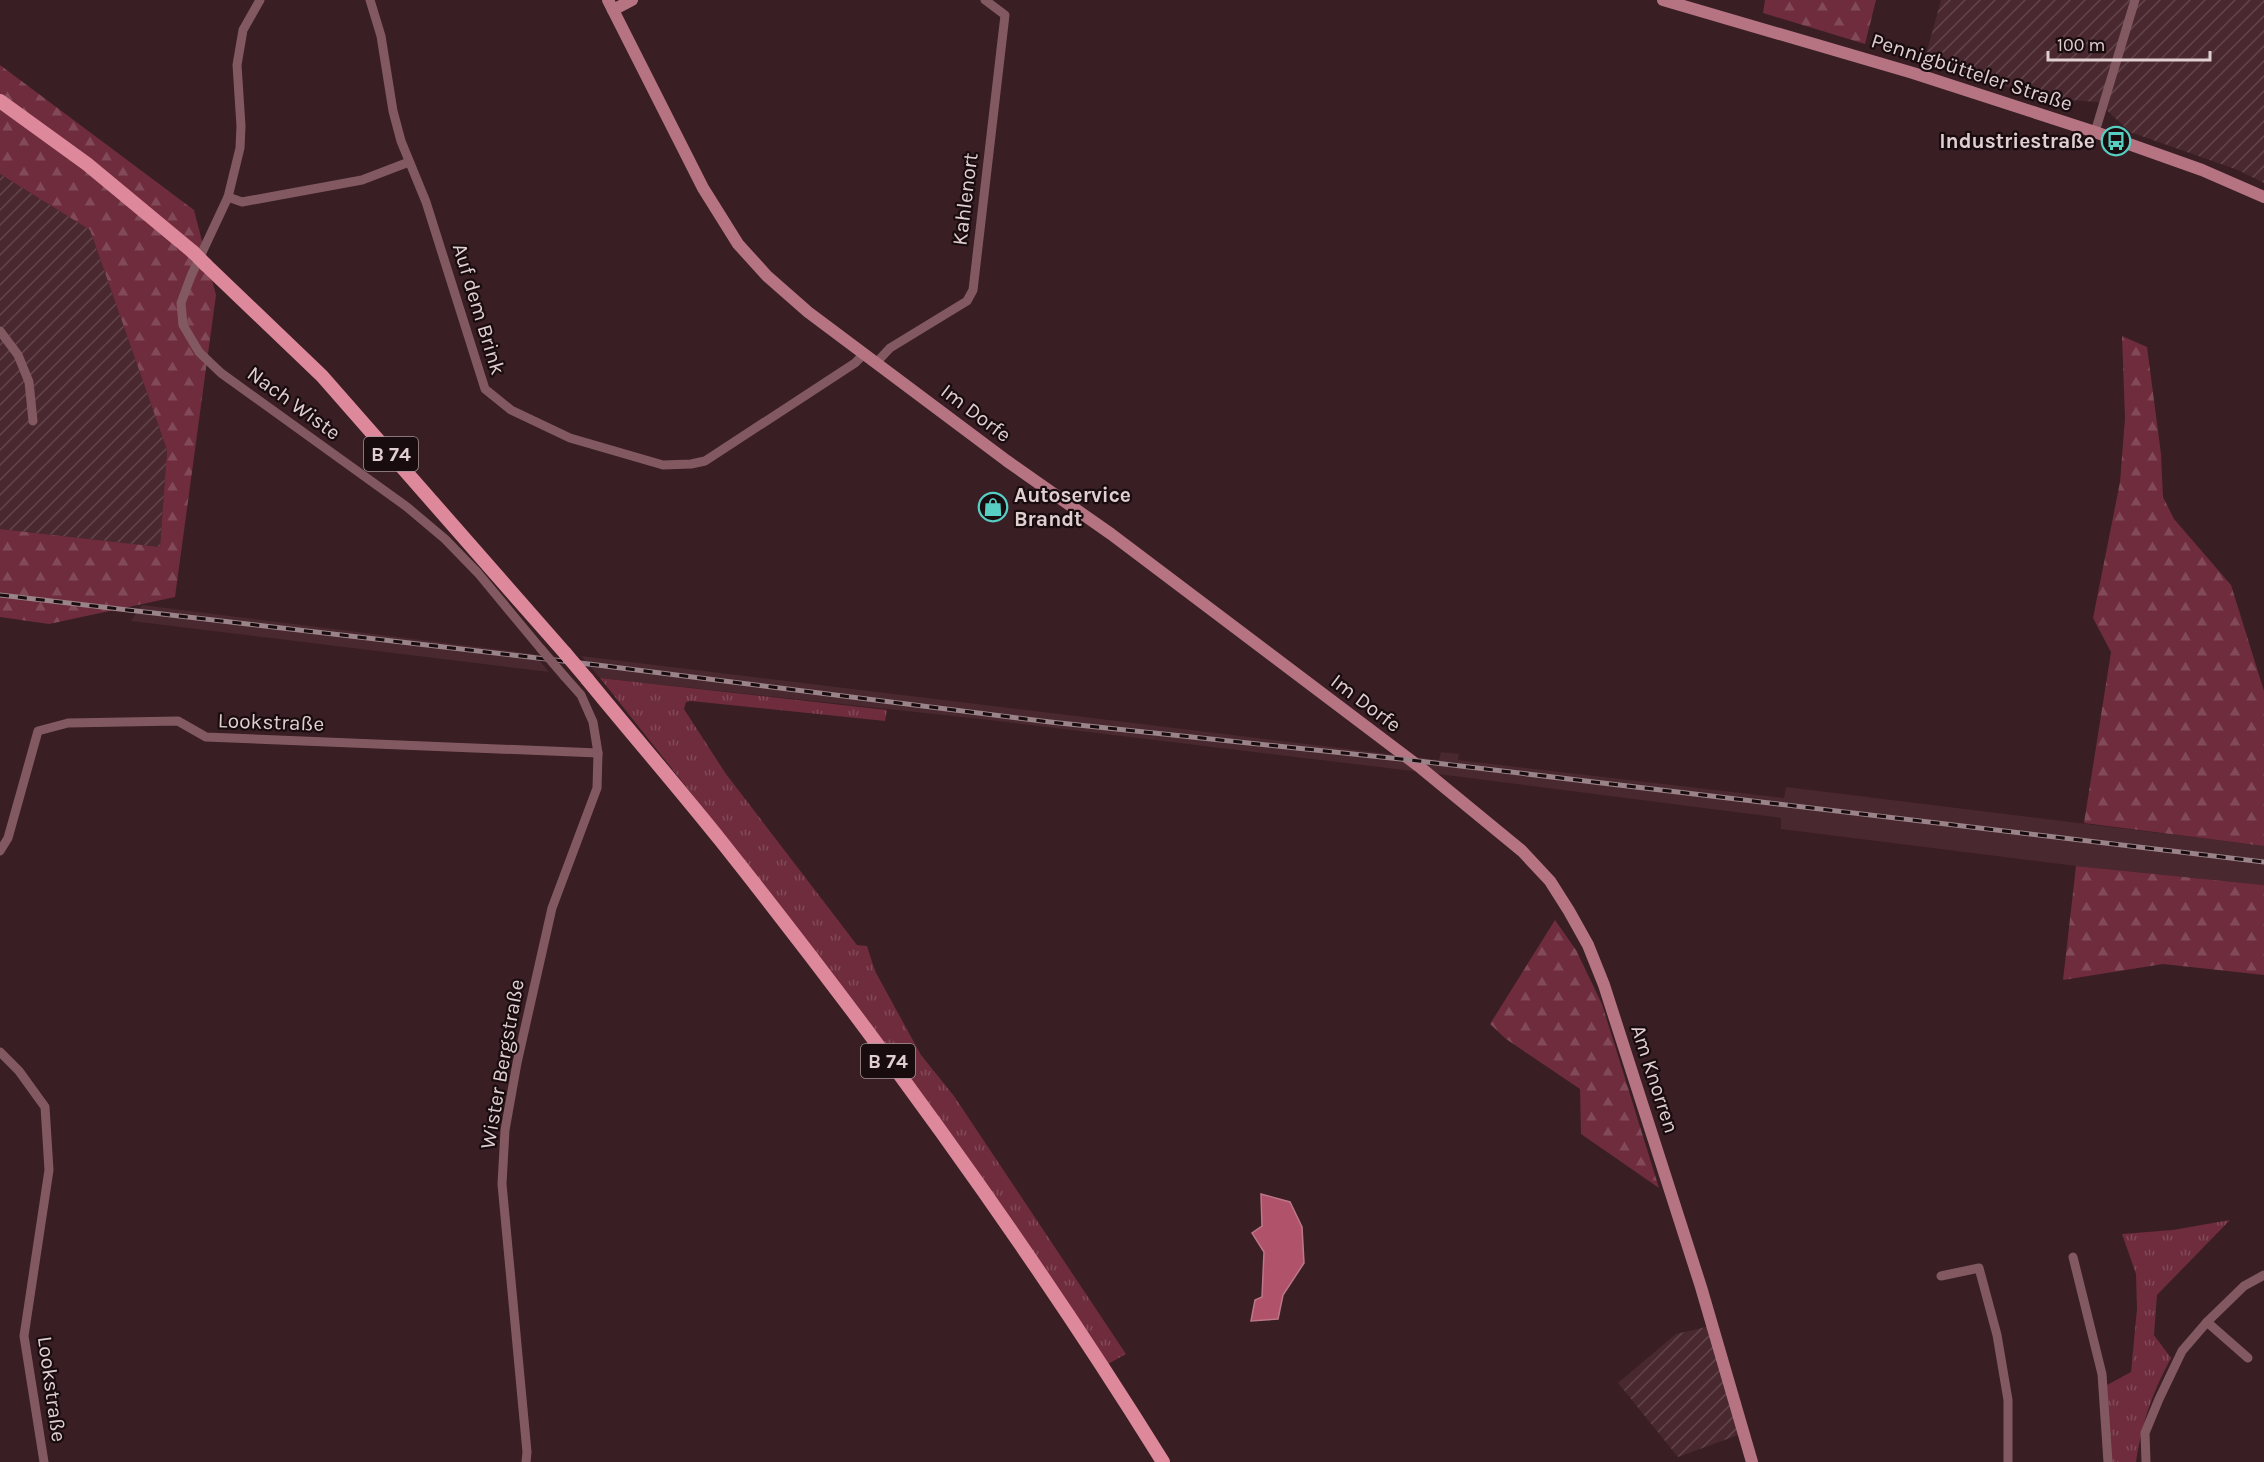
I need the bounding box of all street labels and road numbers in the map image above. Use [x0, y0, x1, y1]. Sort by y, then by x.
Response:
street label: Pennigbütteler Straße [1868, 28, 2076, 116]
street label: Kahlenort [947, 151, 983, 247]
street label: Auf dem Brink [448, 240, 510, 378]
street label: Nach Wiste [243, 361, 345, 445]
street label: Im Dorfe [936, 379, 1016, 447]
road number: B 74 [364, 437, 418, 471]
street label: Im Dorfe [1326, 669, 1406, 737]
street label: Lookstraße [217, 708, 325, 736]
street label: Wister Bergstraße [475, 977, 529, 1151]
street label: Am Knorren [1626, 1022, 1684, 1136]
road number: B 74 [861, 1044, 915, 1078]
street label: Lookstraße [33, 1335, 71, 1443]

